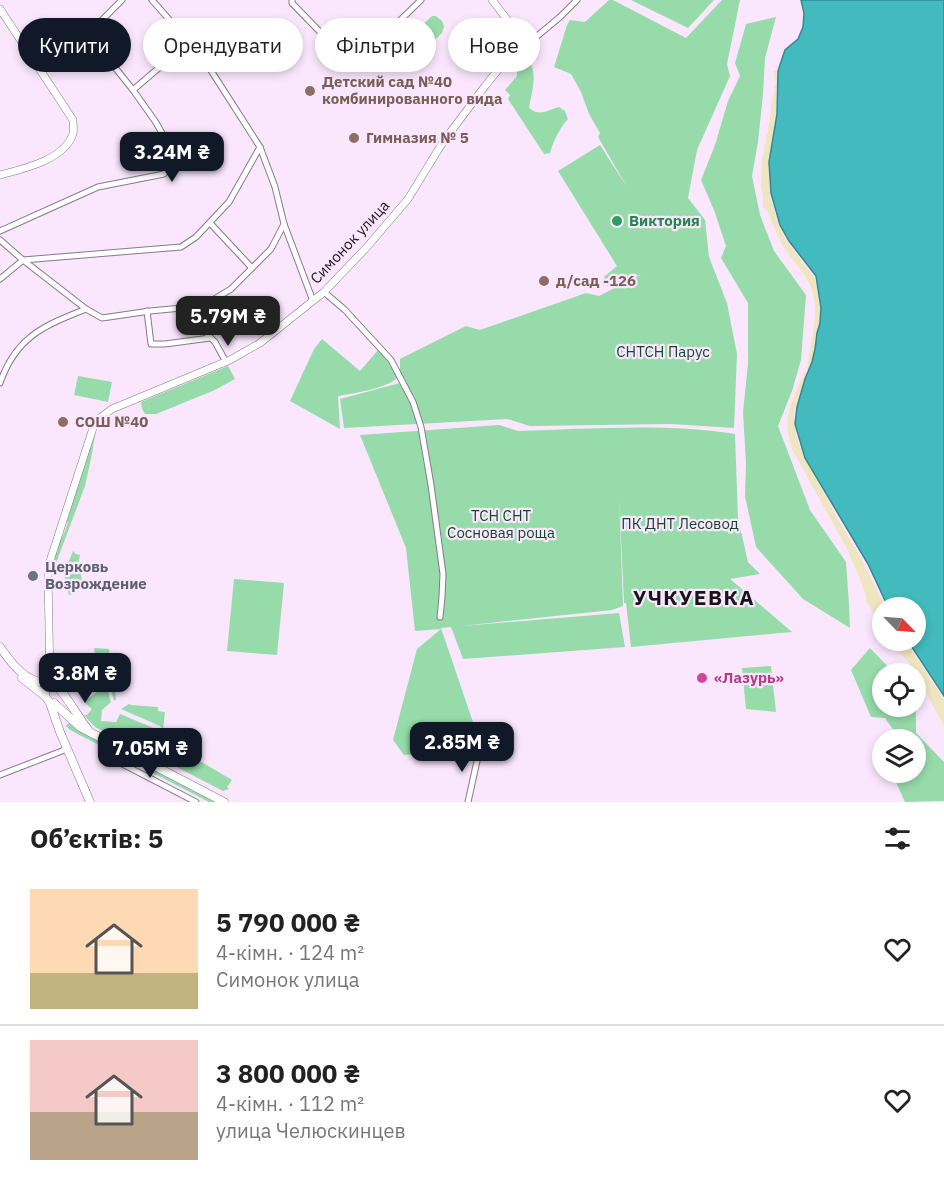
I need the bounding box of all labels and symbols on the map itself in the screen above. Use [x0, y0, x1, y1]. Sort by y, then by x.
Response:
place label: Детский сад №40 комбинированного вида [322, 72, 503, 108]
marker: Детский сад №40 комбинированного вида [303, 84, 317, 98]
place label: Гимназия № 5 [366, 128, 469, 147]
marker: Гимназия № 5 [347, 131, 361, 145]
pin: 3.24M ₴ [117, 132, 227, 183]
street label: Симонок улица [306, 196, 393, 287]
place label: Виктория [629, 211, 700, 230]
marker: Виктория [610, 214, 624, 228]
place label: д/сад -126 [556, 271, 636, 290]
marker: д/сад -126 [537, 274, 551, 288]
pin: 5.79M ₴ [173, 296, 283, 347]
park label: СНТСН Парус [616, 342, 710, 361]
place label: СОШ №40 [75, 412, 148, 431]
marker: СОШ №40 [56, 415, 70, 429]
park label: ТСН СНТ Сосновая роща [447, 506, 555, 542]
park label: ПК ДНТ Лесовод [621, 514, 739, 533]
place label: Церковь Возрождение [45, 557, 147, 593]
marker: Церковь Возрождение [26, 569, 40, 583]
district label: УЧКУЕВКА [633, 583, 755, 611]
north arrow [872, 597, 926, 651]
pin: 3.8M ₴ [36, 653, 134, 704]
place label: «Лазурь» [714, 668, 784, 687]
marker: «Лазурь» [695, 671, 709, 685]
pin: 2.85M ₴ [407, 722, 517, 773]
pin: 7.05M ₴ [95, 728, 205, 779]

